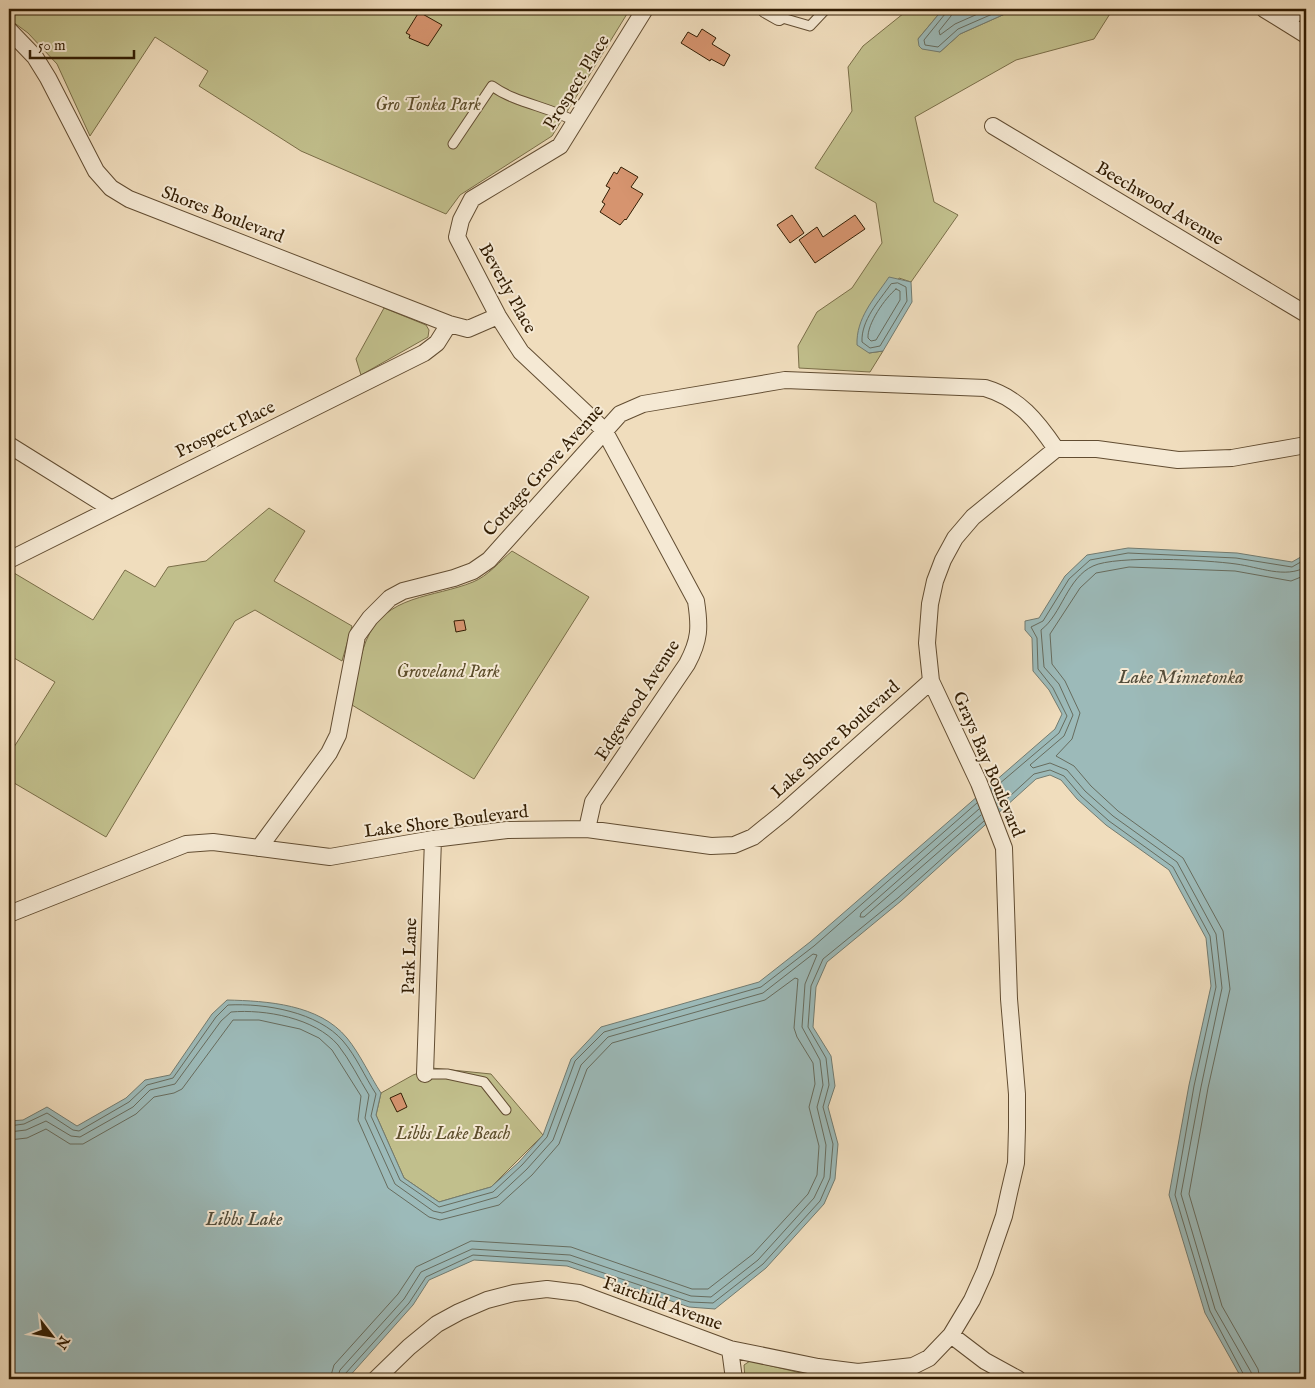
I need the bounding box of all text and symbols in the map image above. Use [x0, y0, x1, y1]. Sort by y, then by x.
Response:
scale bar [30, 28, 134, 60]
street label: Prospect Place [539, 31, 616, 135]
text: 50 m [38, 36, 66, 55]
park label: Gro Tonka Park [375, 94, 481, 117]
street label: Beechwood Avenue [1091, 157, 1227, 252]
street label: Shores Boulevard [158, 181, 287, 249]
street label: Beverly Place [472, 240, 541, 338]
street label: Prospect Place [172, 396, 279, 464]
street label: Cottage Grove Avenue [479, 400, 610, 542]
street label: Edgewood Avenue [591, 636, 686, 766]
park label: Groveland Park [396, 661, 500, 684]
water label: Lake Minnetonka [1117, 666, 1244, 690]
street label: Lake Shore Boulevard [767, 676, 905, 804]
street label: Grays Bay Boulevard [947, 688, 1029, 841]
street label: Lake Shore Boulevard [363, 801, 530, 844]
street label: Park Lane [398, 917, 423, 995]
park label: Libbs Lake Beach [395, 1123, 511, 1146]
water label: Libbs Lake [205, 1208, 283, 1232]
street label: Fairchild Avenue [599, 1272, 726, 1337]
north arrow [28, 1310, 78, 1360]
text: N [51, 1331, 74, 1352]

